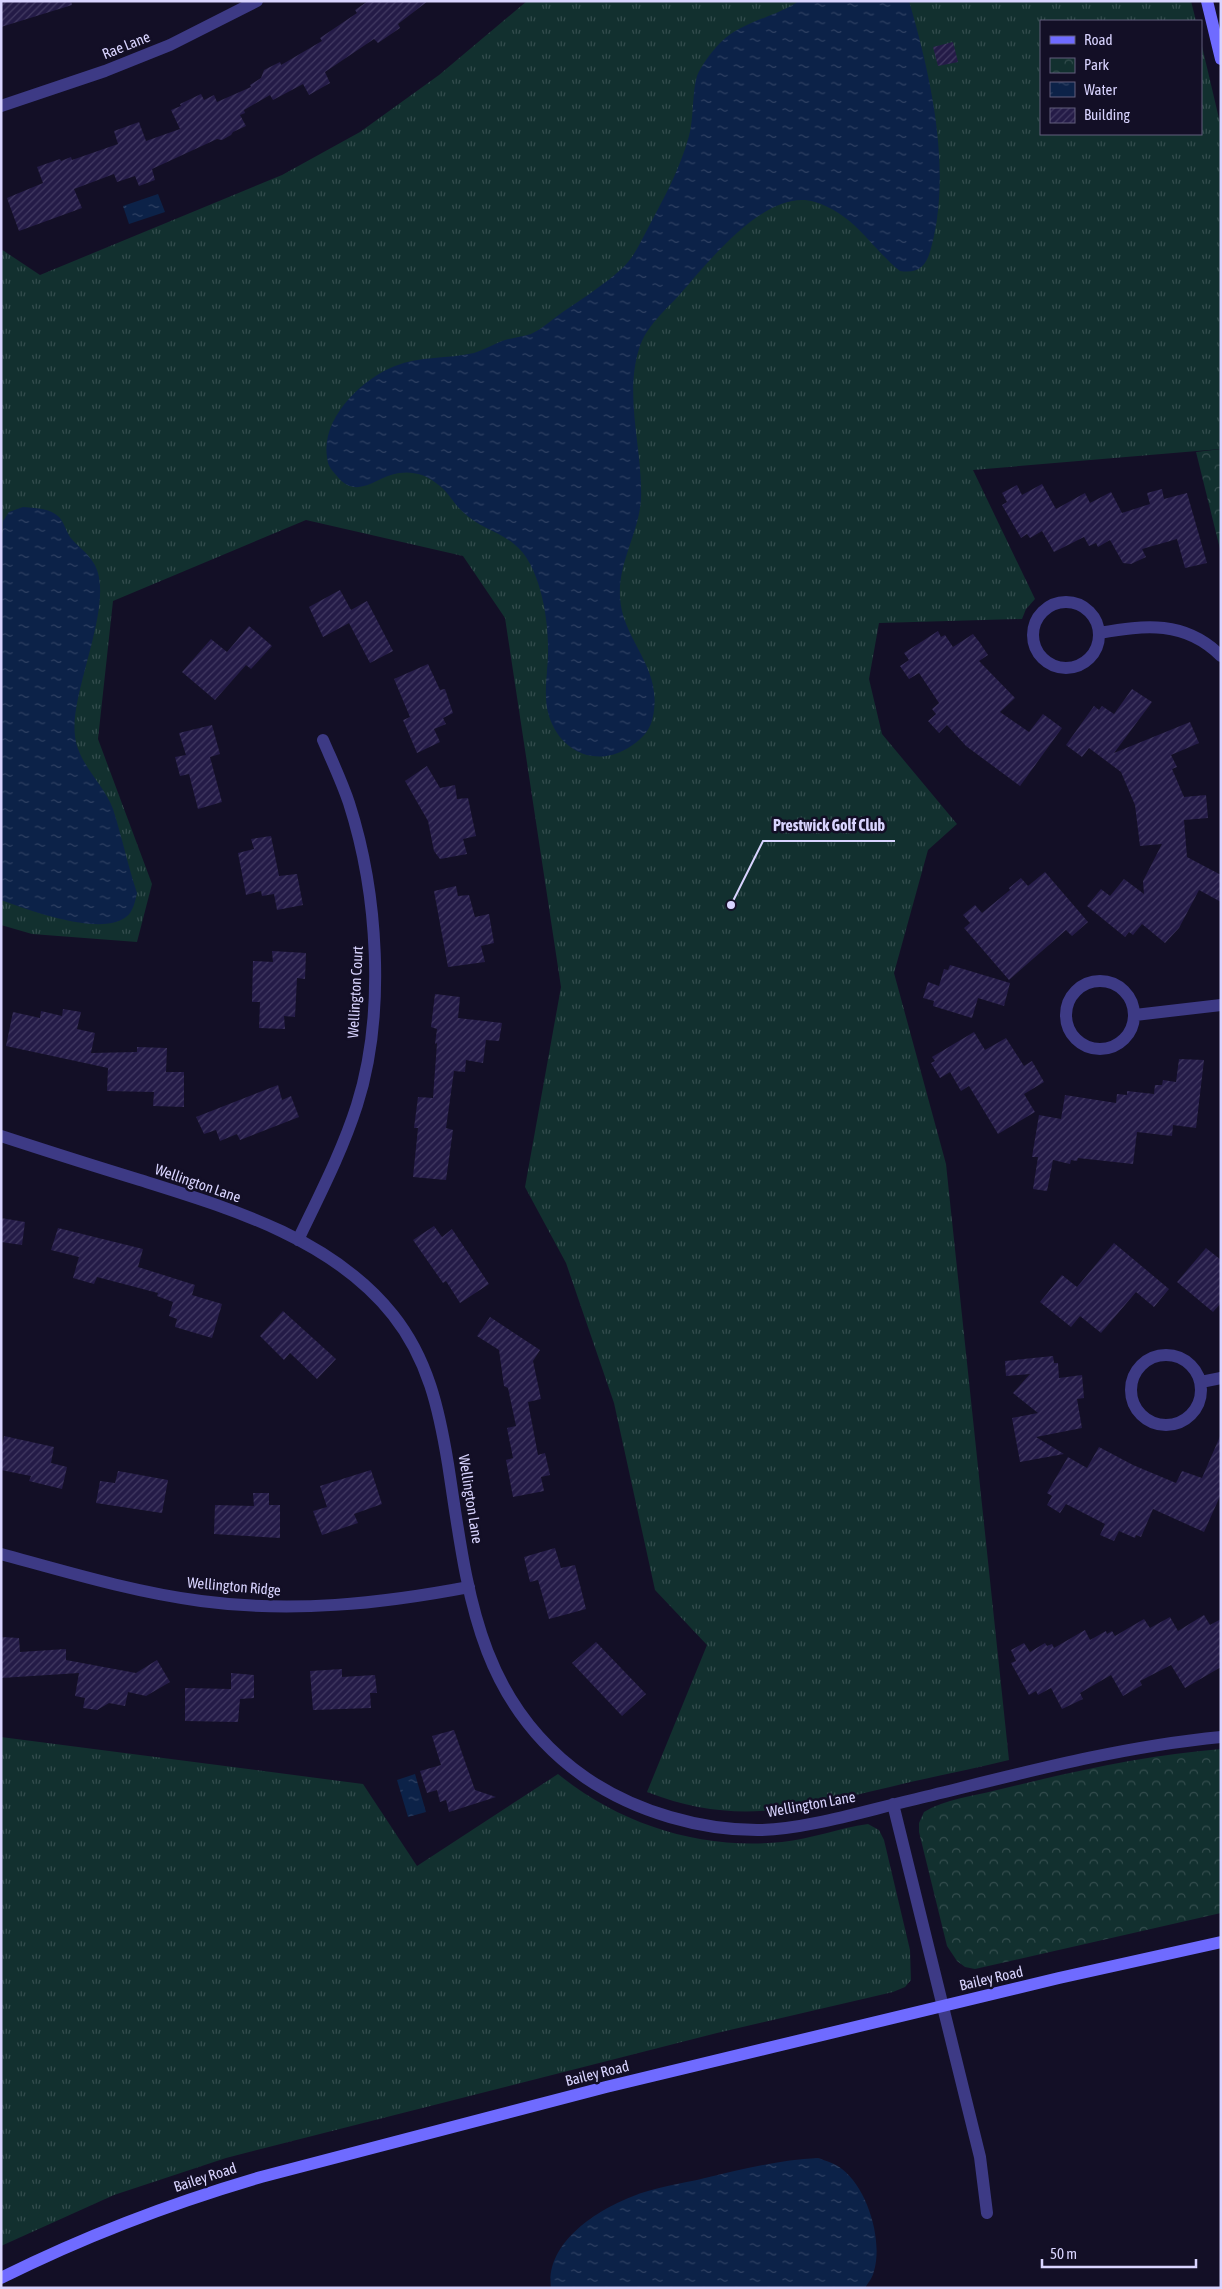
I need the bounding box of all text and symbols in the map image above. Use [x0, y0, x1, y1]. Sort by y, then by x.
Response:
legend [1040, 20, 1202, 135]
street label: Rae Lane [100, 28, 153, 62]
text: Road [1084, 31, 1113, 48]
text: Park [1084, 56, 1109, 73]
text: Water [1084, 81, 1117, 98]
text: Building [1084, 106, 1130, 123]
callout: Prestwick Golf Club [763, 810, 895, 841]
text: Prestwick Golf Club [773, 816, 885, 834]
street label: Wellington Court [344, 945, 366, 1039]
street label: Wellington Lane [153, 1160, 243, 1206]
street label: Wellington Lane [456, 1453, 486, 1545]
street label: Wellington Ridge [186, 1573, 282, 1599]
street label: Wellington Lane [765, 1788, 857, 1820]
street label: Bailey Road [957, 1962, 1025, 1994]
street label: Bailey Road [563, 2057, 631, 2089]
street label: Bailey Road [172, 2159, 238, 2195]
scale bar [1042, 2236, 1196, 2268]
text: 50 m [1050, 2245, 1077, 2262]

